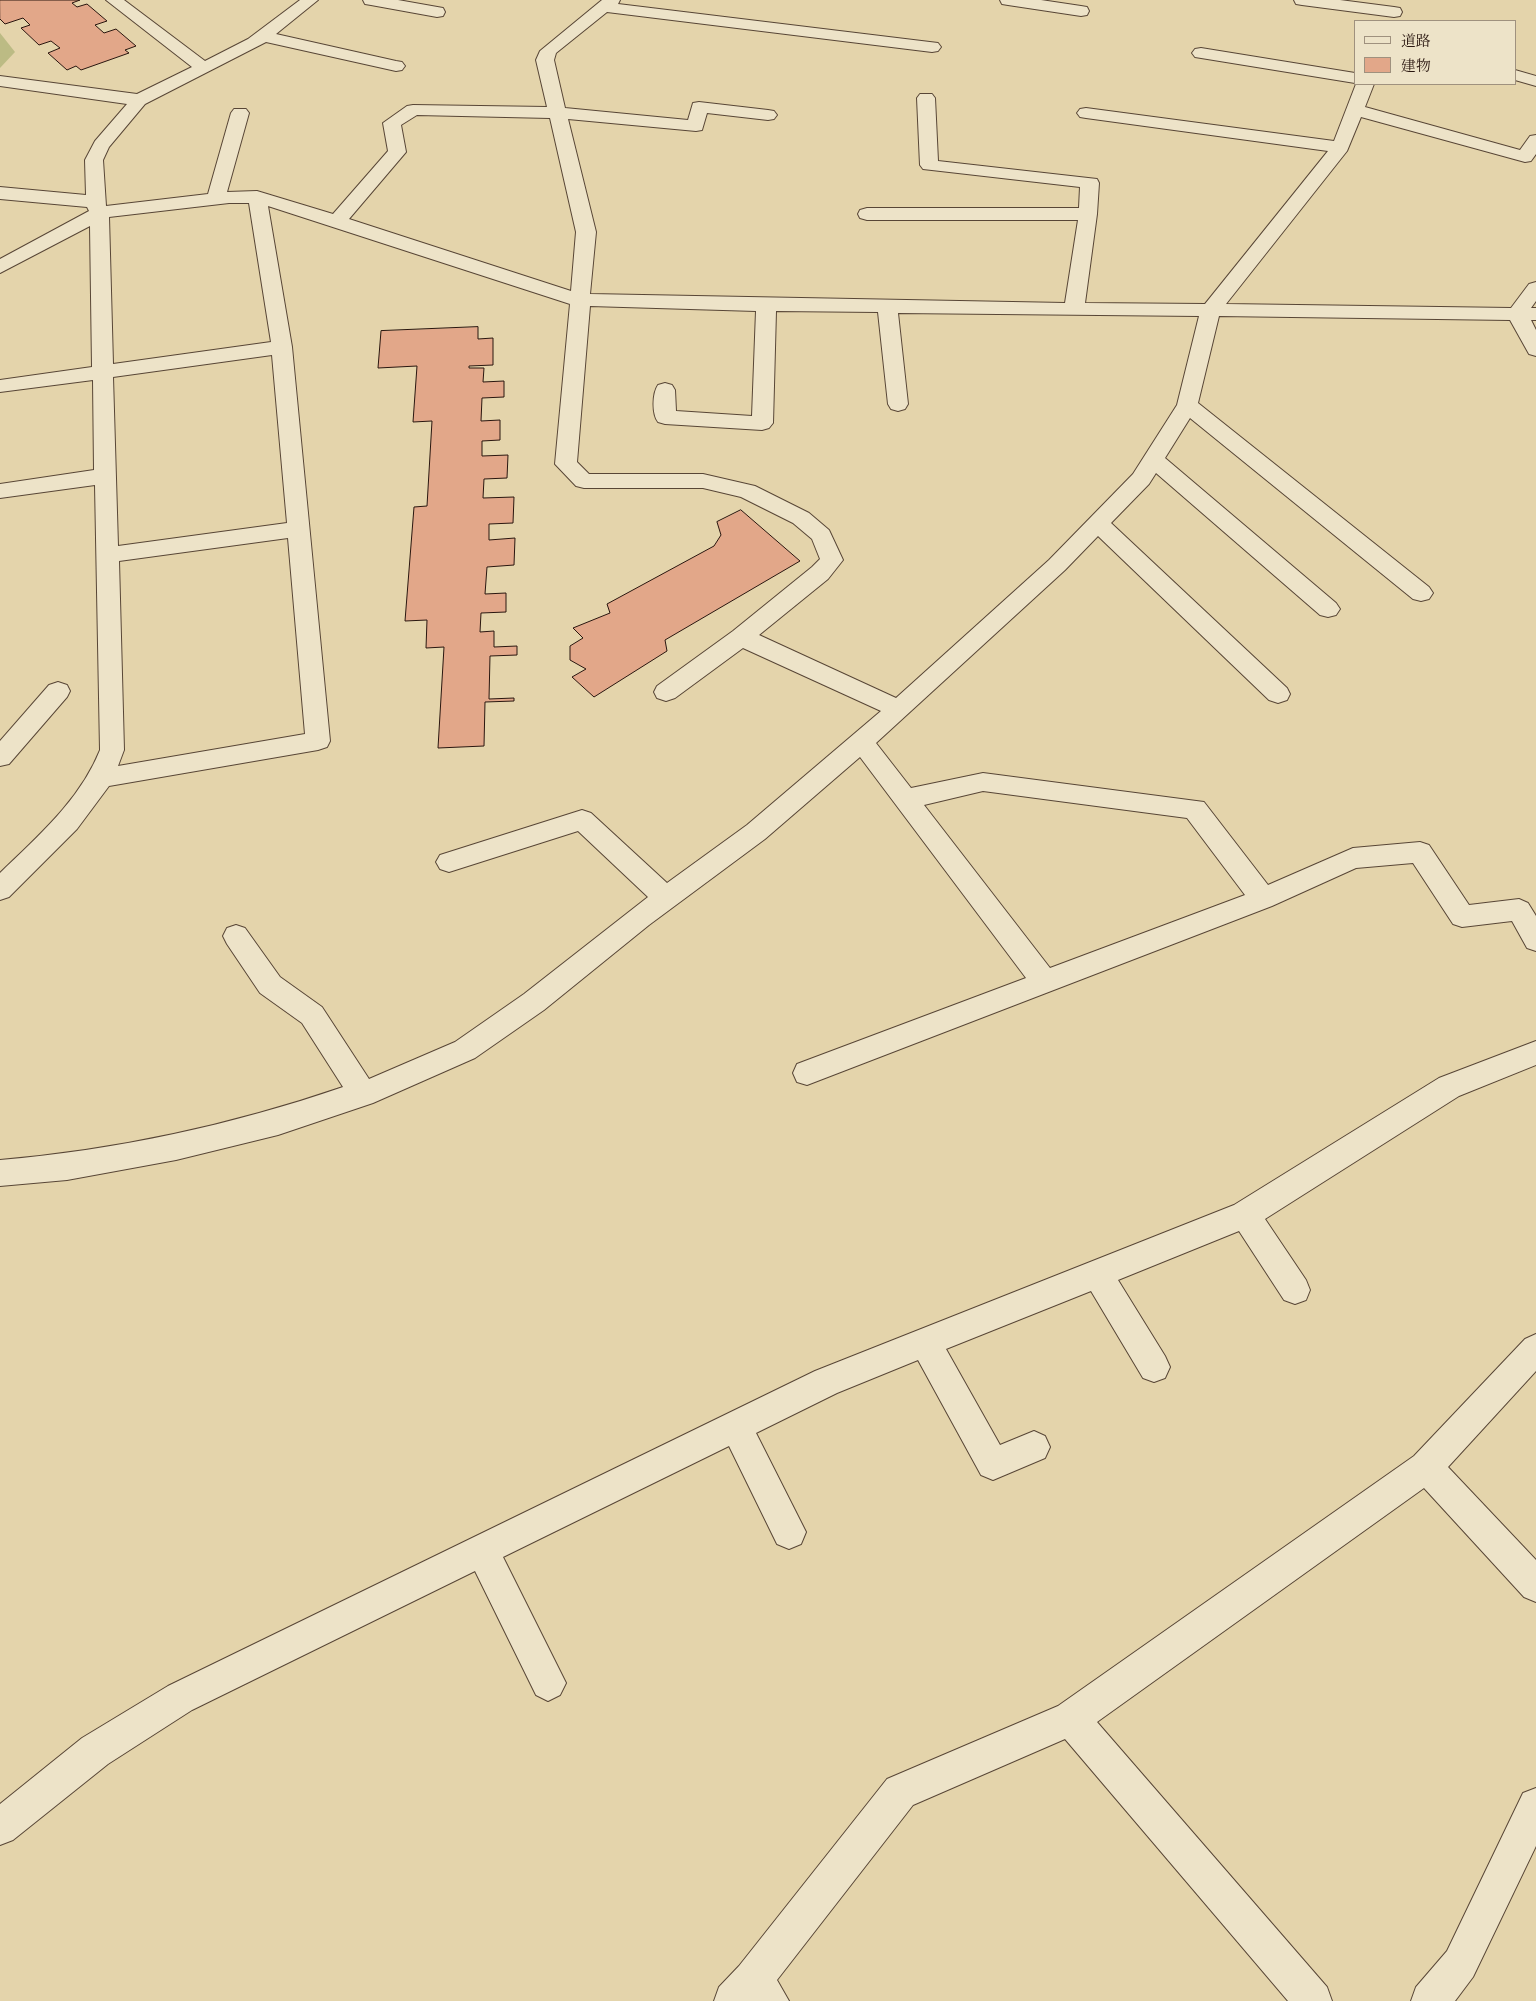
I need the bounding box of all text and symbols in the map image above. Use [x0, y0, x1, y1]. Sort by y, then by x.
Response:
legend [1354, 20, 1516, 85]
text: 道路 [1401, 32, 1431, 51]
text: 建物 [1401, 57, 1431, 76]

